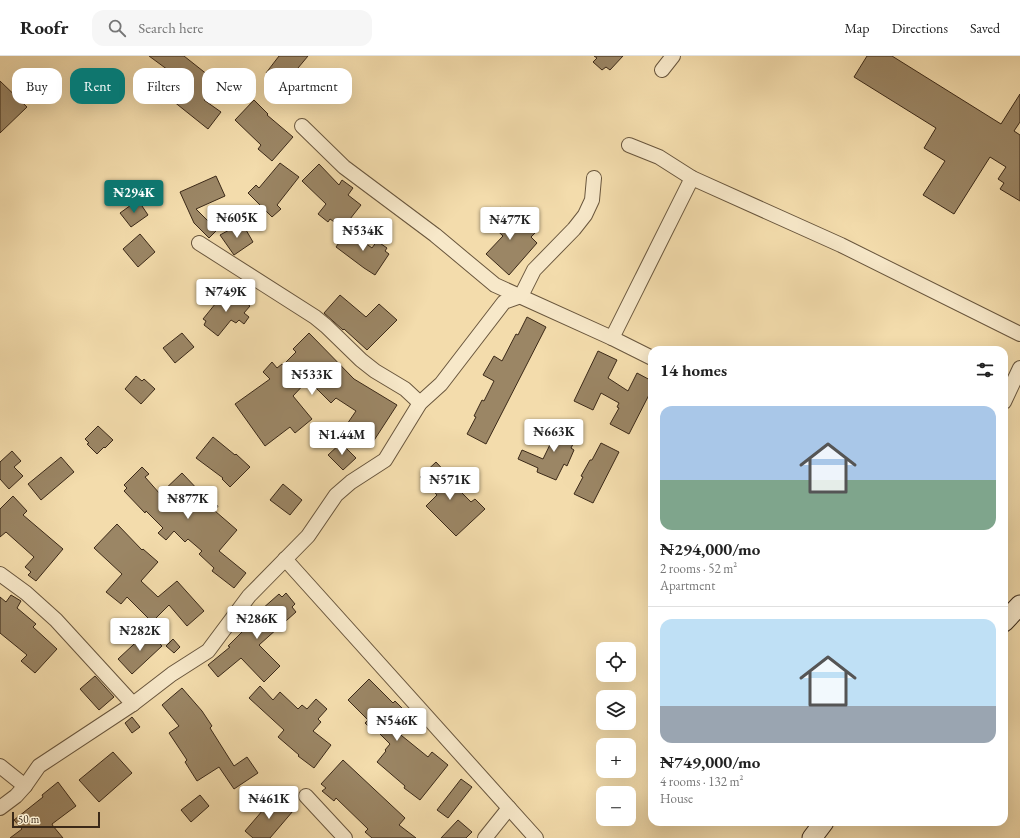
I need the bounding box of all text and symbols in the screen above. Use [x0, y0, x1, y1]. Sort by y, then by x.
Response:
search box [92, 10, 372, 46]
text: Roofr [20, 15, 68, 40]
icon: search [106, 17, 128, 39]
text: Search here [138, 18, 203, 37]
text: Map [844, 19, 870, 37]
text: Directions [892, 19, 948, 37]
text: Saved [970, 19, 1000, 37]
chip: Buy [12, 68, 62, 104]
chip: Rent [70, 68, 125, 104]
chip: Filters [133, 68, 194, 104]
chip: New [202, 68, 256, 104]
chip: Apartment [264, 68, 352, 104]
pin: ₦294K [106, 180, 162, 214]
text: ₦294K [113, 184, 155, 201]
pin: ₦605K [209, 205, 265, 239]
pin: ₦477K [482, 207, 538, 241]
text: ₦605K [216, 209, 258, 226]
text: ₦477K [489, 211, 531, 228]
pin: ₦534K [335, 218, 391, 252]
text: ₦534K [342, 222, 384, 239]
pin: ₦749K [198, 279, 254, 313]
text: ₦749K [205, 283, 247, 300]
text: 14 homes [660, 359, 727, 381]
icon: filters [974, 359, 996, 381]
pin: ₦533K [284, 362, 340, 396]
text: ₦533K [291, 366, 333, 383]
pin: ₦663K [526, 419, 582, 453]
pin: ₦1.44M [309, 422, 375, 456]
text: ₦663K [533, 423, 575, 440]
text: ₦1.44M [319, 426, 365, 443]
icon: home [792, 432, 864, 504]
pin: ₦571K [422, 467, 478, 501]
text: ₦571K [429, 471, 471, 488]
pin: ₦877K [160, 486, 216, 520]
text: ₦877K [167, 490, 209, 507]
text: ₦294,000/mo [660, 538, 760, 560]
text: 2 rooms · 52 m² [660, 560, 737, 577]
text: Apartment [660, 577, 715, 594]
pin: ₦286K [229, 606, 285, 640]
text: ₦286K [236, 610, 278, 627]
pin: ₦282K [112, 618, 168, 652]
text: ₦282K [119, 622, 161, 639]
map controls [596, 642, 636, 826]
button: locate [596, 642, 636, 682]
icon: home [792, 645, 864, 717]
button: layers [596, 690, 636, 730]
pin: ₦546K [369, 708, 425, 742]
text: ₦546K [376, 712, 418, 729]
button: + [596, 738, 636, 778]
text: ₦749,000/mo [660, 751, 760, 773]
text: 4 rooms · 132 m² [660, 773, 744, 790]
pin: ₦461K [241, 786, 297, 820]
button: − [596, 786, 636, 826]
text: ₦461K [248, 790, 290, 807]
text: House [660, 790, 693, 807]
scale bar [12, 810, 100, 829]
text: 50 m [18, 812, 39, 826]

